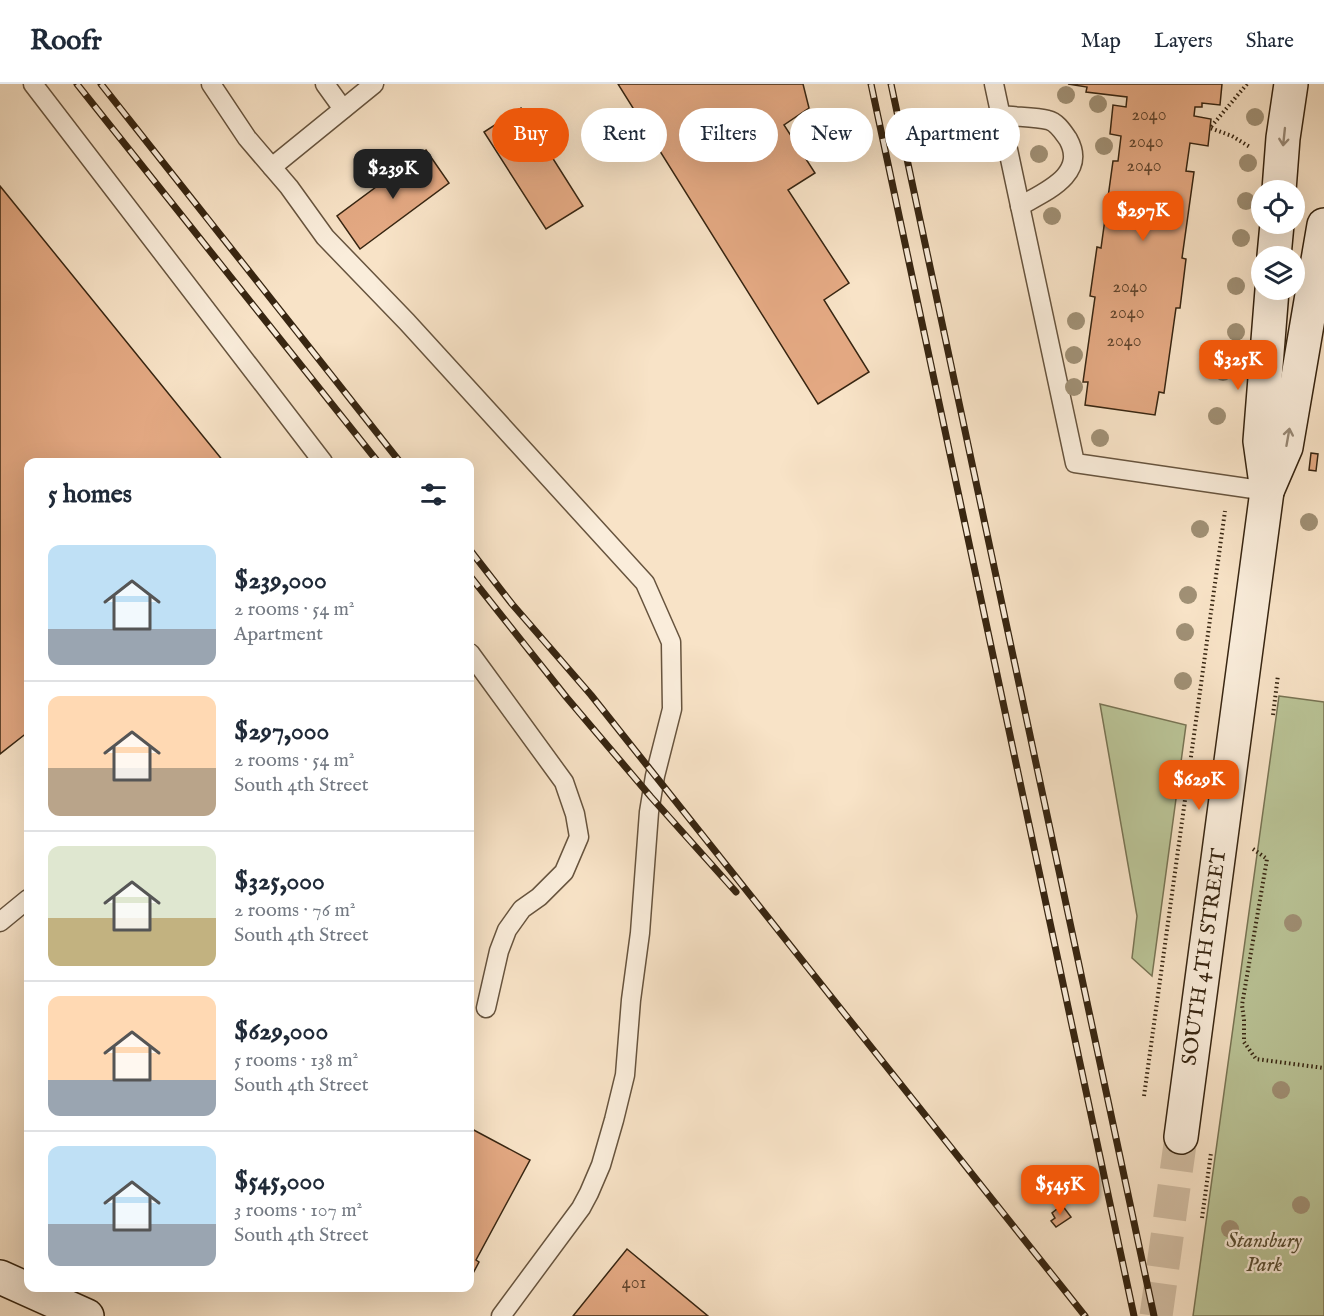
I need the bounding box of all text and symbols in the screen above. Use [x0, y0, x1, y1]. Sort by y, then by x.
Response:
text: Roofr [30, 24, 102, 59]
text: Map [1081, 28, 1121, 55]
text: Layers [1154, 28, 1213, 55]
text: Share [1246, 28, 1294, 55]
house number: 2040 [1132, 104, 1166, 127]
chip: Buy [492, 108, 569, 162]
chip: Rent [581, 108, 667, 162]
chip: Filters [679, 108, 778, 162]
chip: New [790, 108, 873, 162]
chip: Apartment [885, 108, 1020, 162]
one-way arrow [1278, 127, 1289, 147]
house number: 2040 [1129, 131, 1163, 154]
pin: $239K [351, 149, 435, 200]
house number: 2040 [1127, 155, 1161, 178]
text: $239K [367, 156, 419, 181]
map controls [1251, 180, 1305, 300]
button: locate [1251, 180, 1305, 234]
pin: $297K [1101, 191, 1185, 242]
text: $297K [1116, 198, 1170, 223]
button: layers [1251, 246, 1305, 300]
house number: 2040 [1113, 276, 1147, 299]
house number: 2040 [1110, 302, 1144, 325]
house number: 2040 [1107, 330, 1141, 353]
pin: $325K [1196, 340, 1280, 391]
text: $325K [1213, 347, 1263, 372]
one-way arrow [1283, 428, 1294, 447]
text: 5 homes [48, 478, 132, 511]
icon: filters [417, 478, 450, 511]
text: $239,000 [234, 564, 327, 597]
icon: home [96, 569, 168, 641]
text: 2 rooms · 54 m² [234, 597, 355, 622]
text: Apartment [234, 622, 323, 647]
text: $297,000 [234, 715, 329, 748]
icon: home [96, 720, 168, 792]
text: 2 rooms · 54 m² [234, 748, 355, 773]
pin: $629K [1157, 760, 1241, 811]
text: $629K [1173, 767, 1225, 792]
text: South 4th Street [234, 773, 369, 798]
street label: SOUTH 4TH STREET [1176, 846, 1234, 1067]
text: $325,000 [234, 865, 325, 898]
icon: home [96, 870, 168, 942]
text: 2 rooms · 76 m² [234, 898, 355, 923]
text: South 4th Street [234, 923, 369, 948]
text: $629,000 [234, 1015, 328, 1048]
icon: home [96, 1020, 168, 1092]
text: 5 rooms · 138 m² [234, 1048, 358, 1073]
text: South 4th Street [234, 1073, 369, 1098]
text: $545,000 [234, 1165, 325, 1198]
pin: $545K [1018, 1165, 1102, 1216]
icon: home [96, 1170, 168, 1242]
text: $545K [1035, 1172, 1085, 1197]
text: 3 rooms · 107 m² [234, 1198, 362, 1223]
text: South 4th Street [234, 1223, 369, 1248]
park label: Stansbury Park [1226, 1228, 1302, 1279]
house number: 401 [622, 1272, 646, 1295]

